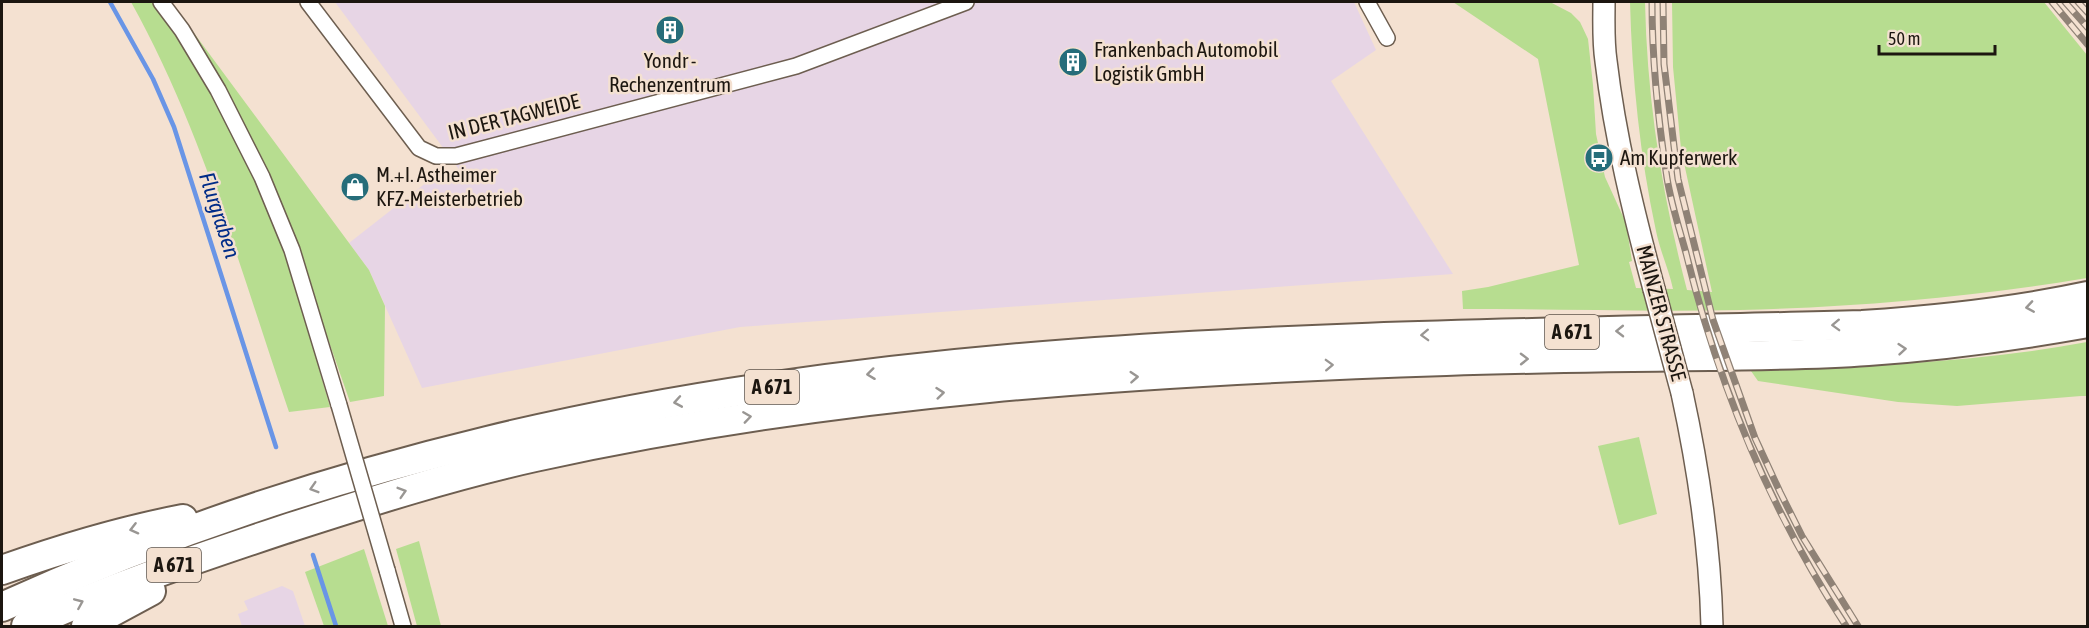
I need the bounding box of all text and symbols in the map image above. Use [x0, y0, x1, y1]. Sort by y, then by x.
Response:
building icon: Yondr - Rechenzentrum [654, 14, 686, 46]
scale bar [1879, 18, 1994, 56]
text: 50 m [1888, 28, 1920, 49]
place label: Frankenbach Automobil Logistik GmbH [1094, 37, 1279, 85]
building icon: Frankenbach Automobil Logistik GmbH [1057, 46, 1089, 78]
place label: Yondr - Rechenzentrum [609, 48, 731, 96]
street label: IN DER TAGWEIDE [445, 88, 582, 144]
bus stop icon: Am Kupferwerk [1583, 142, 1615, 174]
place label: Am Kupferwerk [1620, 145, 1737, 169]
place label: M.+I. Astheimer KFZ-Meisterbetrieb [376, 162, 523, 210]
water label: Flurgraben [194, 169, 246, 261]
shop icon: M.+I. Astheimer KFZ-Meisterbetrieb [339, 171, 371, 203]
street label: MAINZER STRASSE [1632, 242, 1692, 383]
one-way arrow [2025, 300, 2035, 312]
road number: A 671 [1545, 315, 1599, 349]
one-way arrow [1831, 319, 1840, 332]
one-way arrow [1616, 325, 1625, 337]
one-way arrow [1421, 329, 1430, 342]
one-way arrow [1897, 342, 1906, 355]
one-way arrow [1519, 353, 1528, 365]
one-way arrow [1325, 359, 1334, 372]
one-way arrow [866, 367, 875, 379]
road number: A 671 [745, 370, 799, 404]
one-way arrow [1130, 371, 1139, 384]
one-way arrow [935, 387, 945, 399]
one-way arrow [673, 395, 683, 408]
one-way arrow [743, 412, 752, 424]
one-way arrow [309, 481, 320, 493]
one-way arrow [397, 487, 407, 499]
one-way arrow [129, 521, 139, 534]
road number: A 671 [147, 548, 201, 582]
one-way arrow [73, 598, 84, 610]

